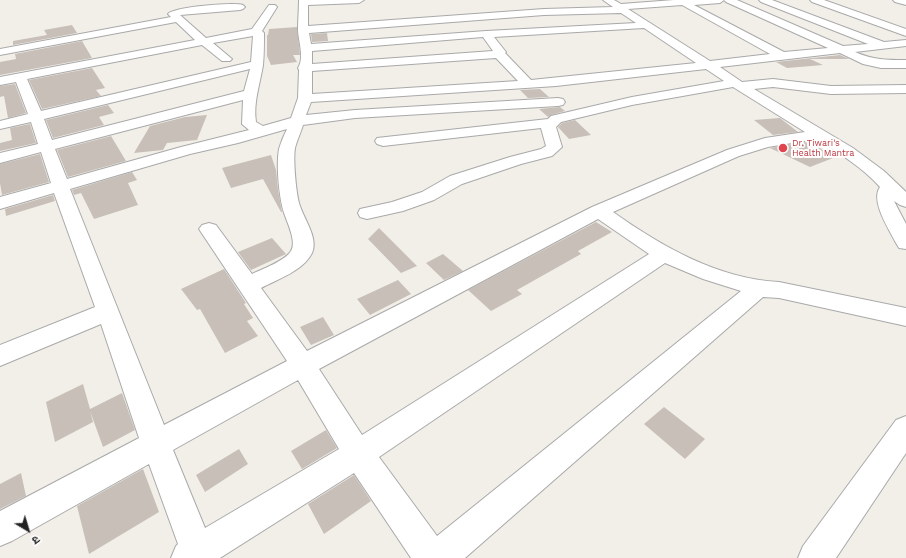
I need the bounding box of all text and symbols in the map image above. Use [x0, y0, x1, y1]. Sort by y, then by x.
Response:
place label: Dr. Tiwari's Health Mantra [792, 138, 854, 159]
marker: Dr. Tiwari's Health Mantra [777, 142, 789, 154]
north arrow [8, 510, 48, 550]
text: उ [29, 533, 42, 547]

